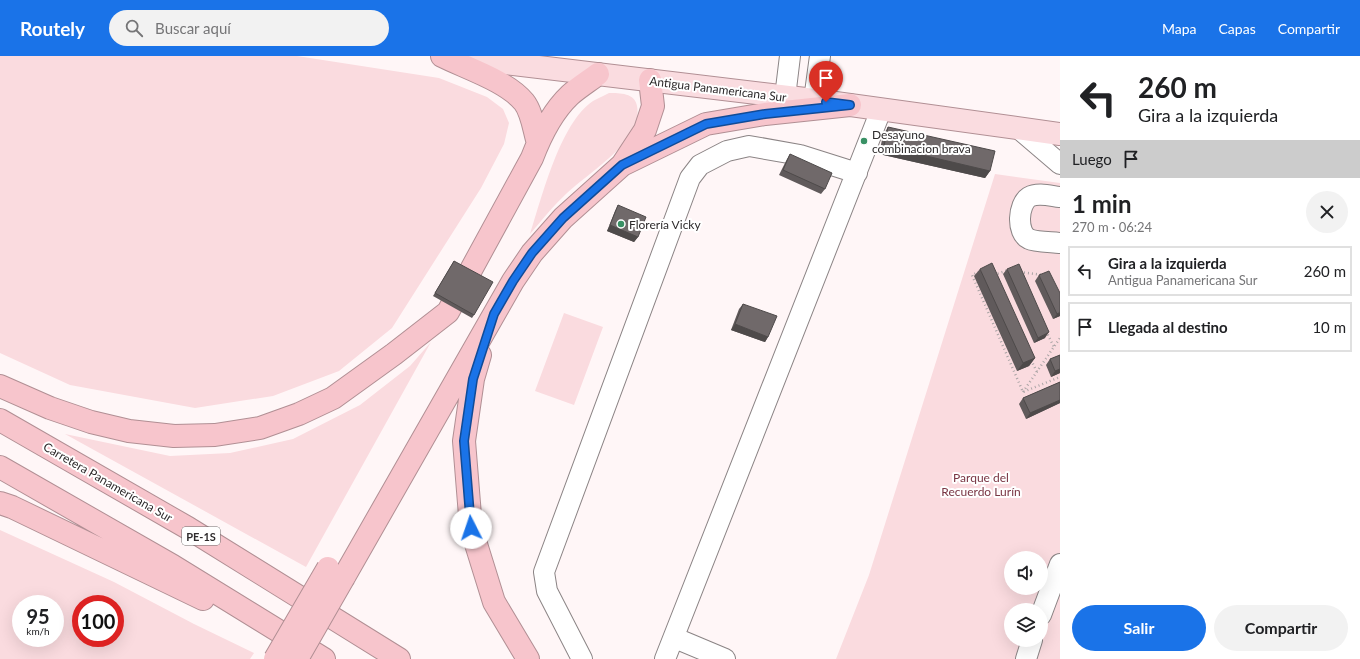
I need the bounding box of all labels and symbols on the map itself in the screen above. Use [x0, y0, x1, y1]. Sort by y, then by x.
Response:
pin [809, 61, 843, 102]
street label: Antigua Panamericana Sur [649, 73, 788, 105]
place label: Desayuno combinacion brava [872, 127, 971, 156]
marker: Desayuno combinacion brava [859, 136, 869, 146]
place label: Florería Vicky [629, 217, 701, 232]
marker: Florería Vicky [616, 219, 626, 229]
street label: Carretera Panamericana Sur [41, 439, 176, 525]
park label: Parque del Recuerdo Lurín [941, 470, 1021, 499]
position arrow [450, 507, 492, 549]
road number: PE-1S [182, 527, 220, 545]
speed limit sign: 100 [72, 595, 124, 647]

